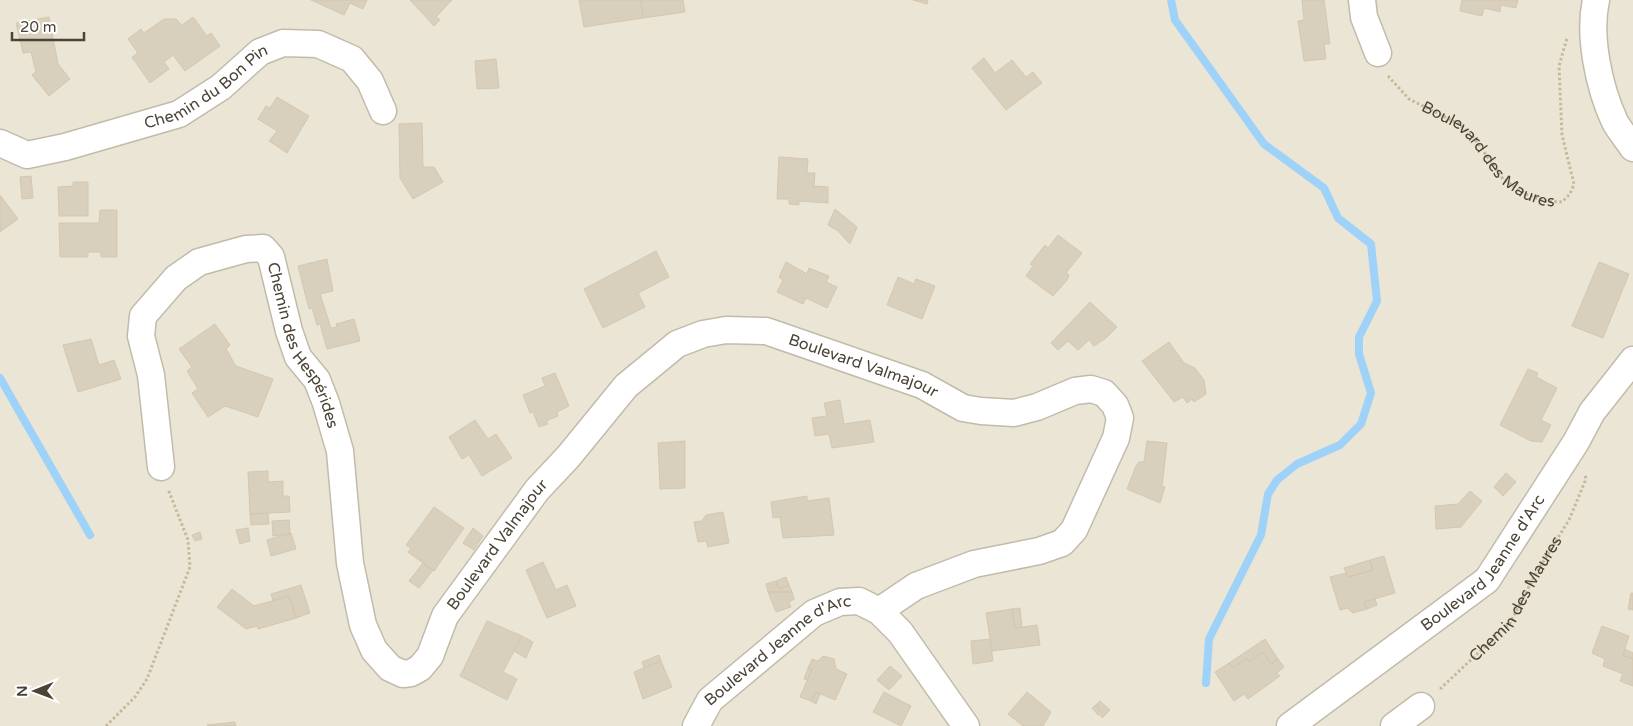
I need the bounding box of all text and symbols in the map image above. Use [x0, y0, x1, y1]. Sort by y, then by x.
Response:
scale bar [12, 10, 85, 42]
text: 20 m [20, 18, 57, 36]
street label: Chemin du Bon Pin [142, 40, 271, 134]
street label: Boulevard des Maures [1418, 97, 1555, 212]
street label: Chemin des Hespérides [263, 260, 343, 431]
street label: Boulevard Valmajour [786, 330, 942, 402]
street label: Boulevard Valmajour [443, 474, 553, 614]
street label: Boulevard Jeanne d'Arc [1417, 491, 1549, 636]
street label: Chemin des Maures [1465, 532, 1567, 666]
street label: Boulevard Jeanne d'Arc [700, 591, 852, 710]
north arrow [10, 666, 60, 716]
text: N [14, 685, 31, 697]

